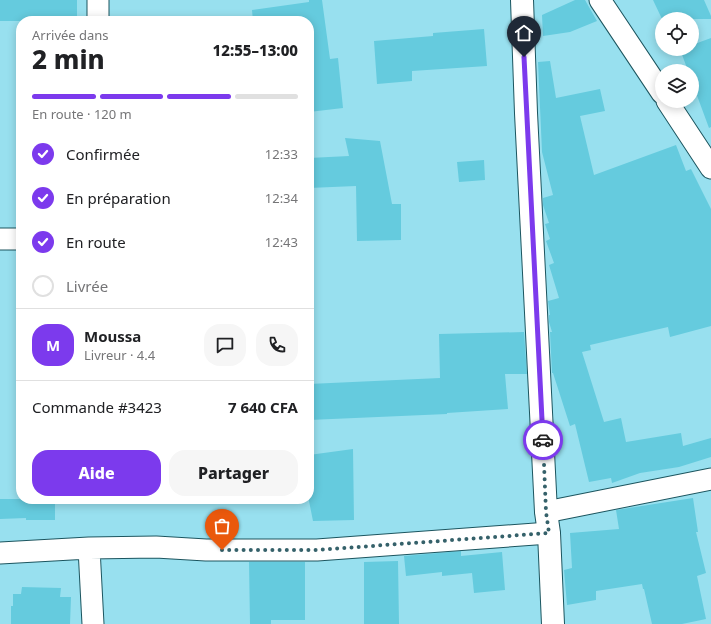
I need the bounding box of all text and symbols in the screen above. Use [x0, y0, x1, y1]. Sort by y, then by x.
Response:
map controls [655, 12, 699, 108]
button: locate [655, 12, 699, 56]
pin [507, 16, 541, 57]
icon: home [513, 22, 535, 44]
text: Arrivée dans [32, 26, 109, 44]
text: 12:55–13:00 [213, 40, 298, 60]
text: 2 min [32, 41, 105, 77]
button: layers [655, 64, 699, 108]
text: En route · 120 m [32, 105, 132, 123]
icon: check [32, 143, 54, 165]
text: Confirmée [66, 144, 140, 164]
text: 12:33 [265, 145, 298, 163]
icon: check [32, 187, 54, 209]
text: En préparation [66, 188, 171, 208]
text: 12:34 [265, 189, 298, 207]
icon: check [32, 231, 54, 253]
text: En route [66, 232, 126, 252]
text: 12:43 [265, 233, 298, 251]
text: Livrée [66, 276, 108, 296]
button: chat [204, 324, 246, 366]
button: phone [256, 324, 298, 366]
text: Moussa [84, 326, 141, 346]
text: M [46, 335, 60, 355]
text: Livreur · 4.4 [84, 346, 155, 364]
text: Commande #3423 [32, 397, 162, 417]
text: 7 640 CFA [228, 397, 298, 417]
courier [523, 420, 563, 460]
icon: car [532, 429, 554, 451]
button: Aide [32, 450, 161, 496]
button: Partager [169, 450, 298, 496]
pin [205, 509, 239, 550]
icon: bag [211, 515, 233, 537]

